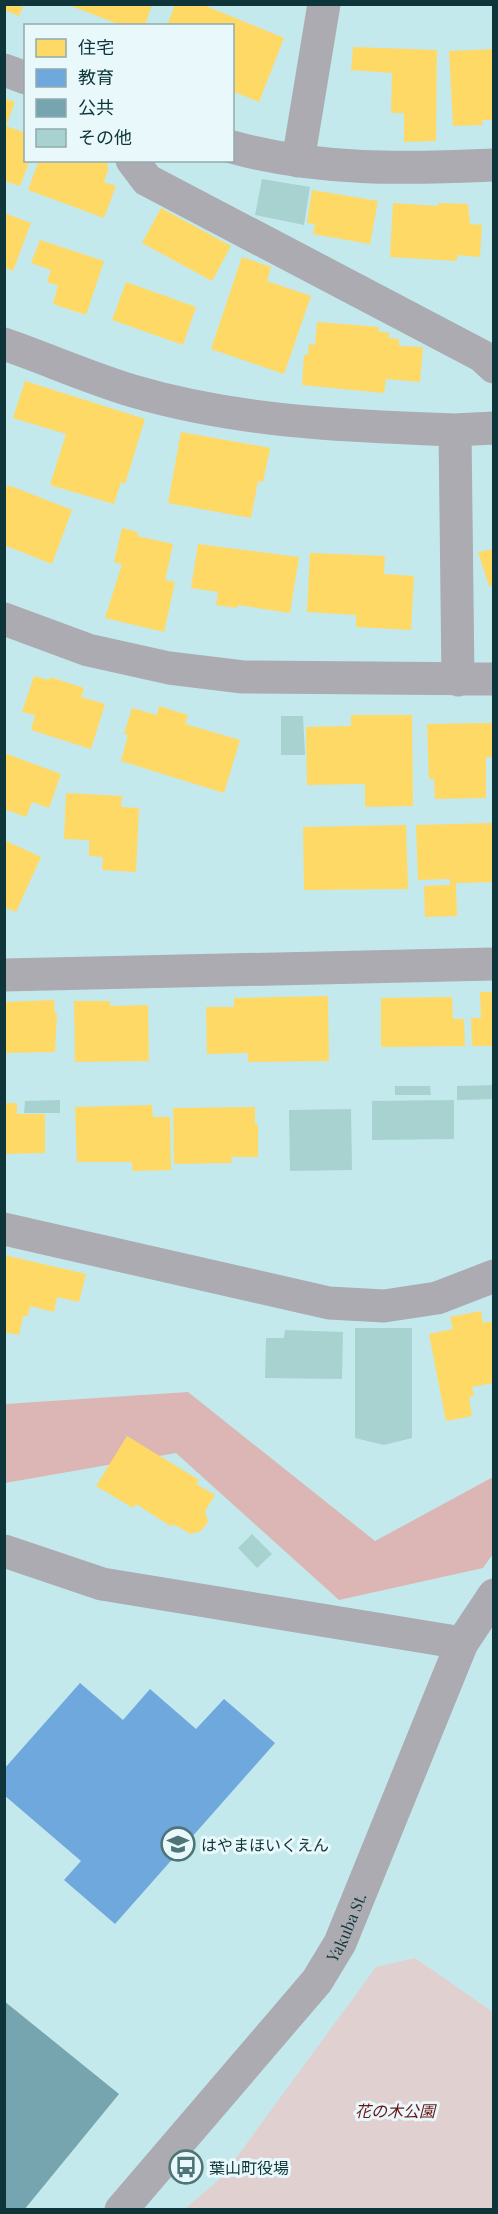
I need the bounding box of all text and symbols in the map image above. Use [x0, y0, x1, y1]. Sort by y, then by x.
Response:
legend [24, 24, 234, 162]
text: 住宅 [78, 35, 114, 59]
text: 教育 [78, 65, 114, 89]
text: 公共 [78, 95, 114, 119]
text: その他 [78, 125, 132, 149]
school or university icon: はやまほいくえん [160, 1826, 196, 1862]
place label: はやまほいくえん [201, 1834, 329, 1855]
street label: Yakuba St. [320, 1889, 370, 1966]
park label: 花の木公園 [355, 2100, 437, 2121]
bus stop icon: 葉山町役場 [168, 2149, 204, 2185]
place label: 葉山町役場 [209, 2157, 289, 2178]

